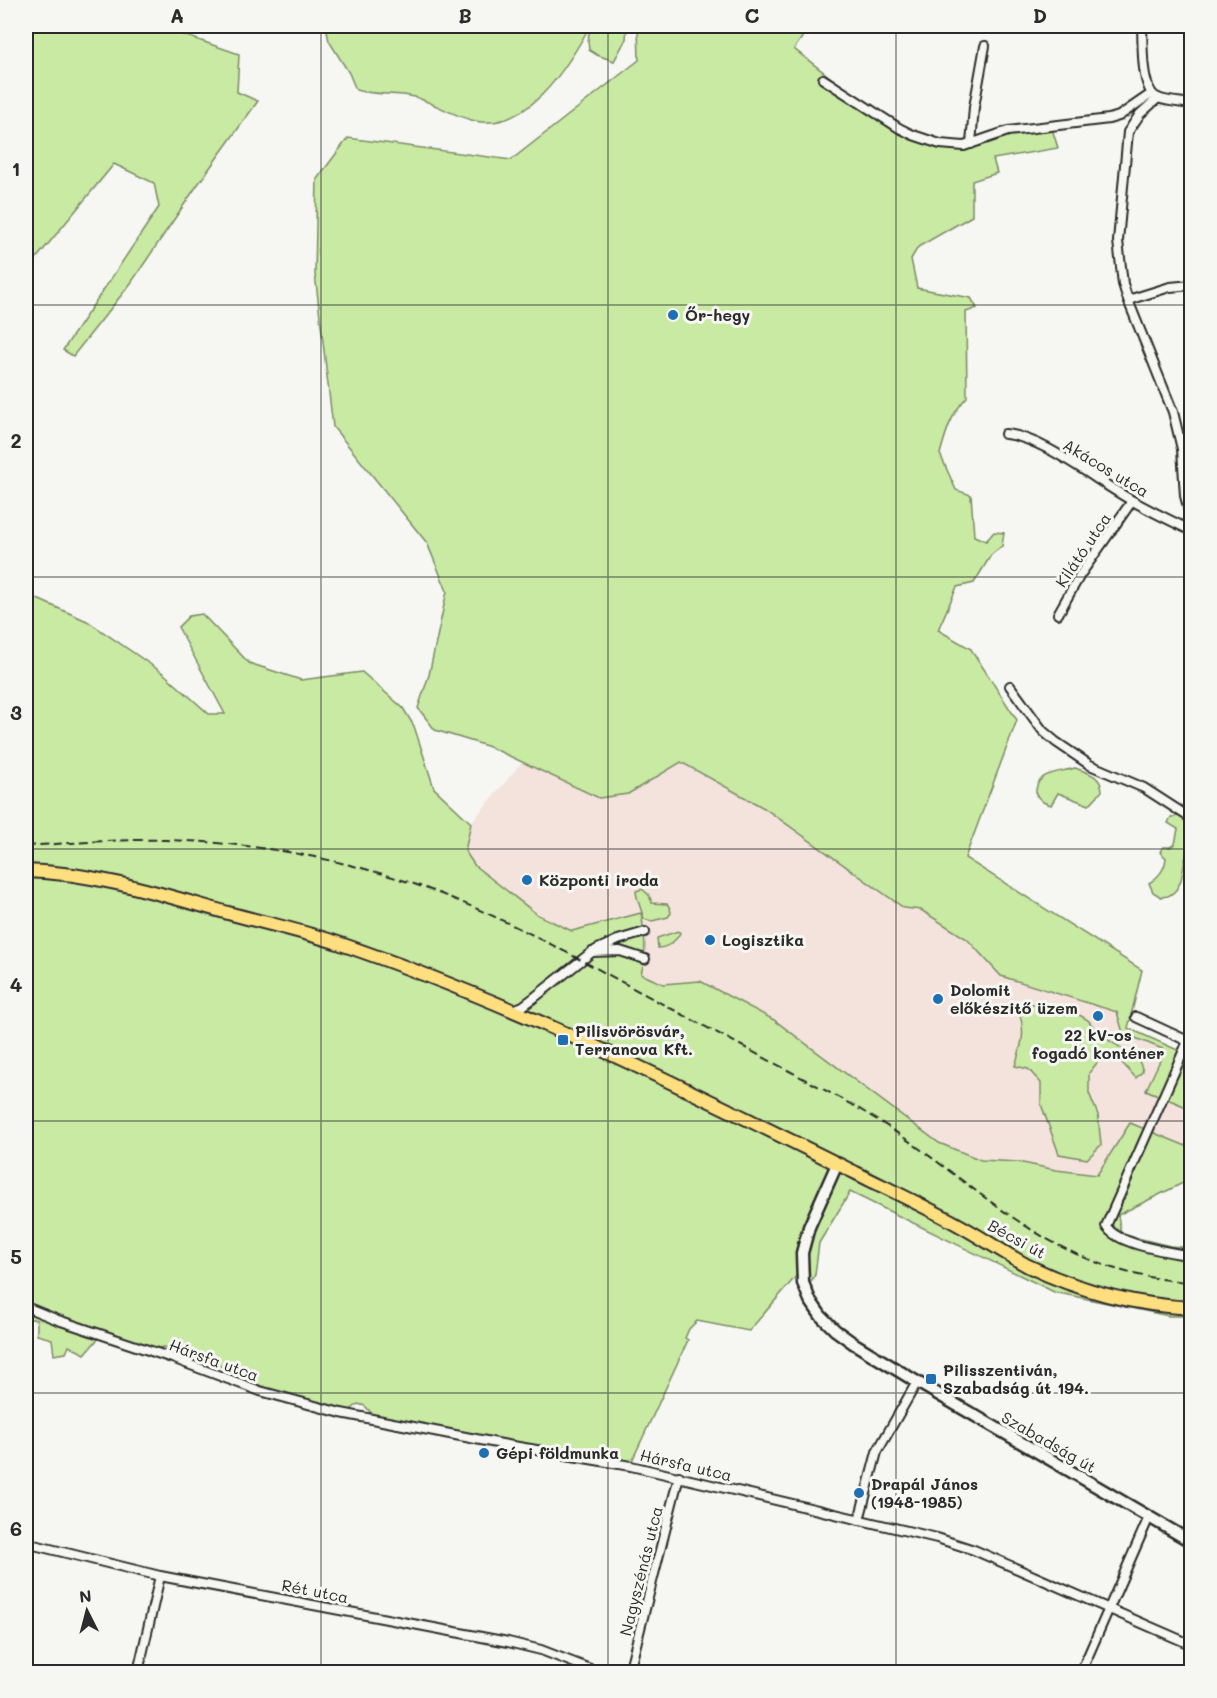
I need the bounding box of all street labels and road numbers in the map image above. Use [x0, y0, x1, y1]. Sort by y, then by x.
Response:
street label: Akácos utca [1059, 434, 1153, 501]
street label: Kilátó utca [1050, 508, 1115, 591]
street label: Bécsi út [985, 1214, 1050, 1263]
street label: Hársfa utca [167, 1334, 262, 1385]
street label: Szabadság út [998, 1406, 1100, 1477]
street label: Hársfa utca [638, 1444, 734, 1485]
street label: Nagyszénás utca [614, 1504, 667, 1638]
street label: Rét utca [280, 1574, 350, 1607]

